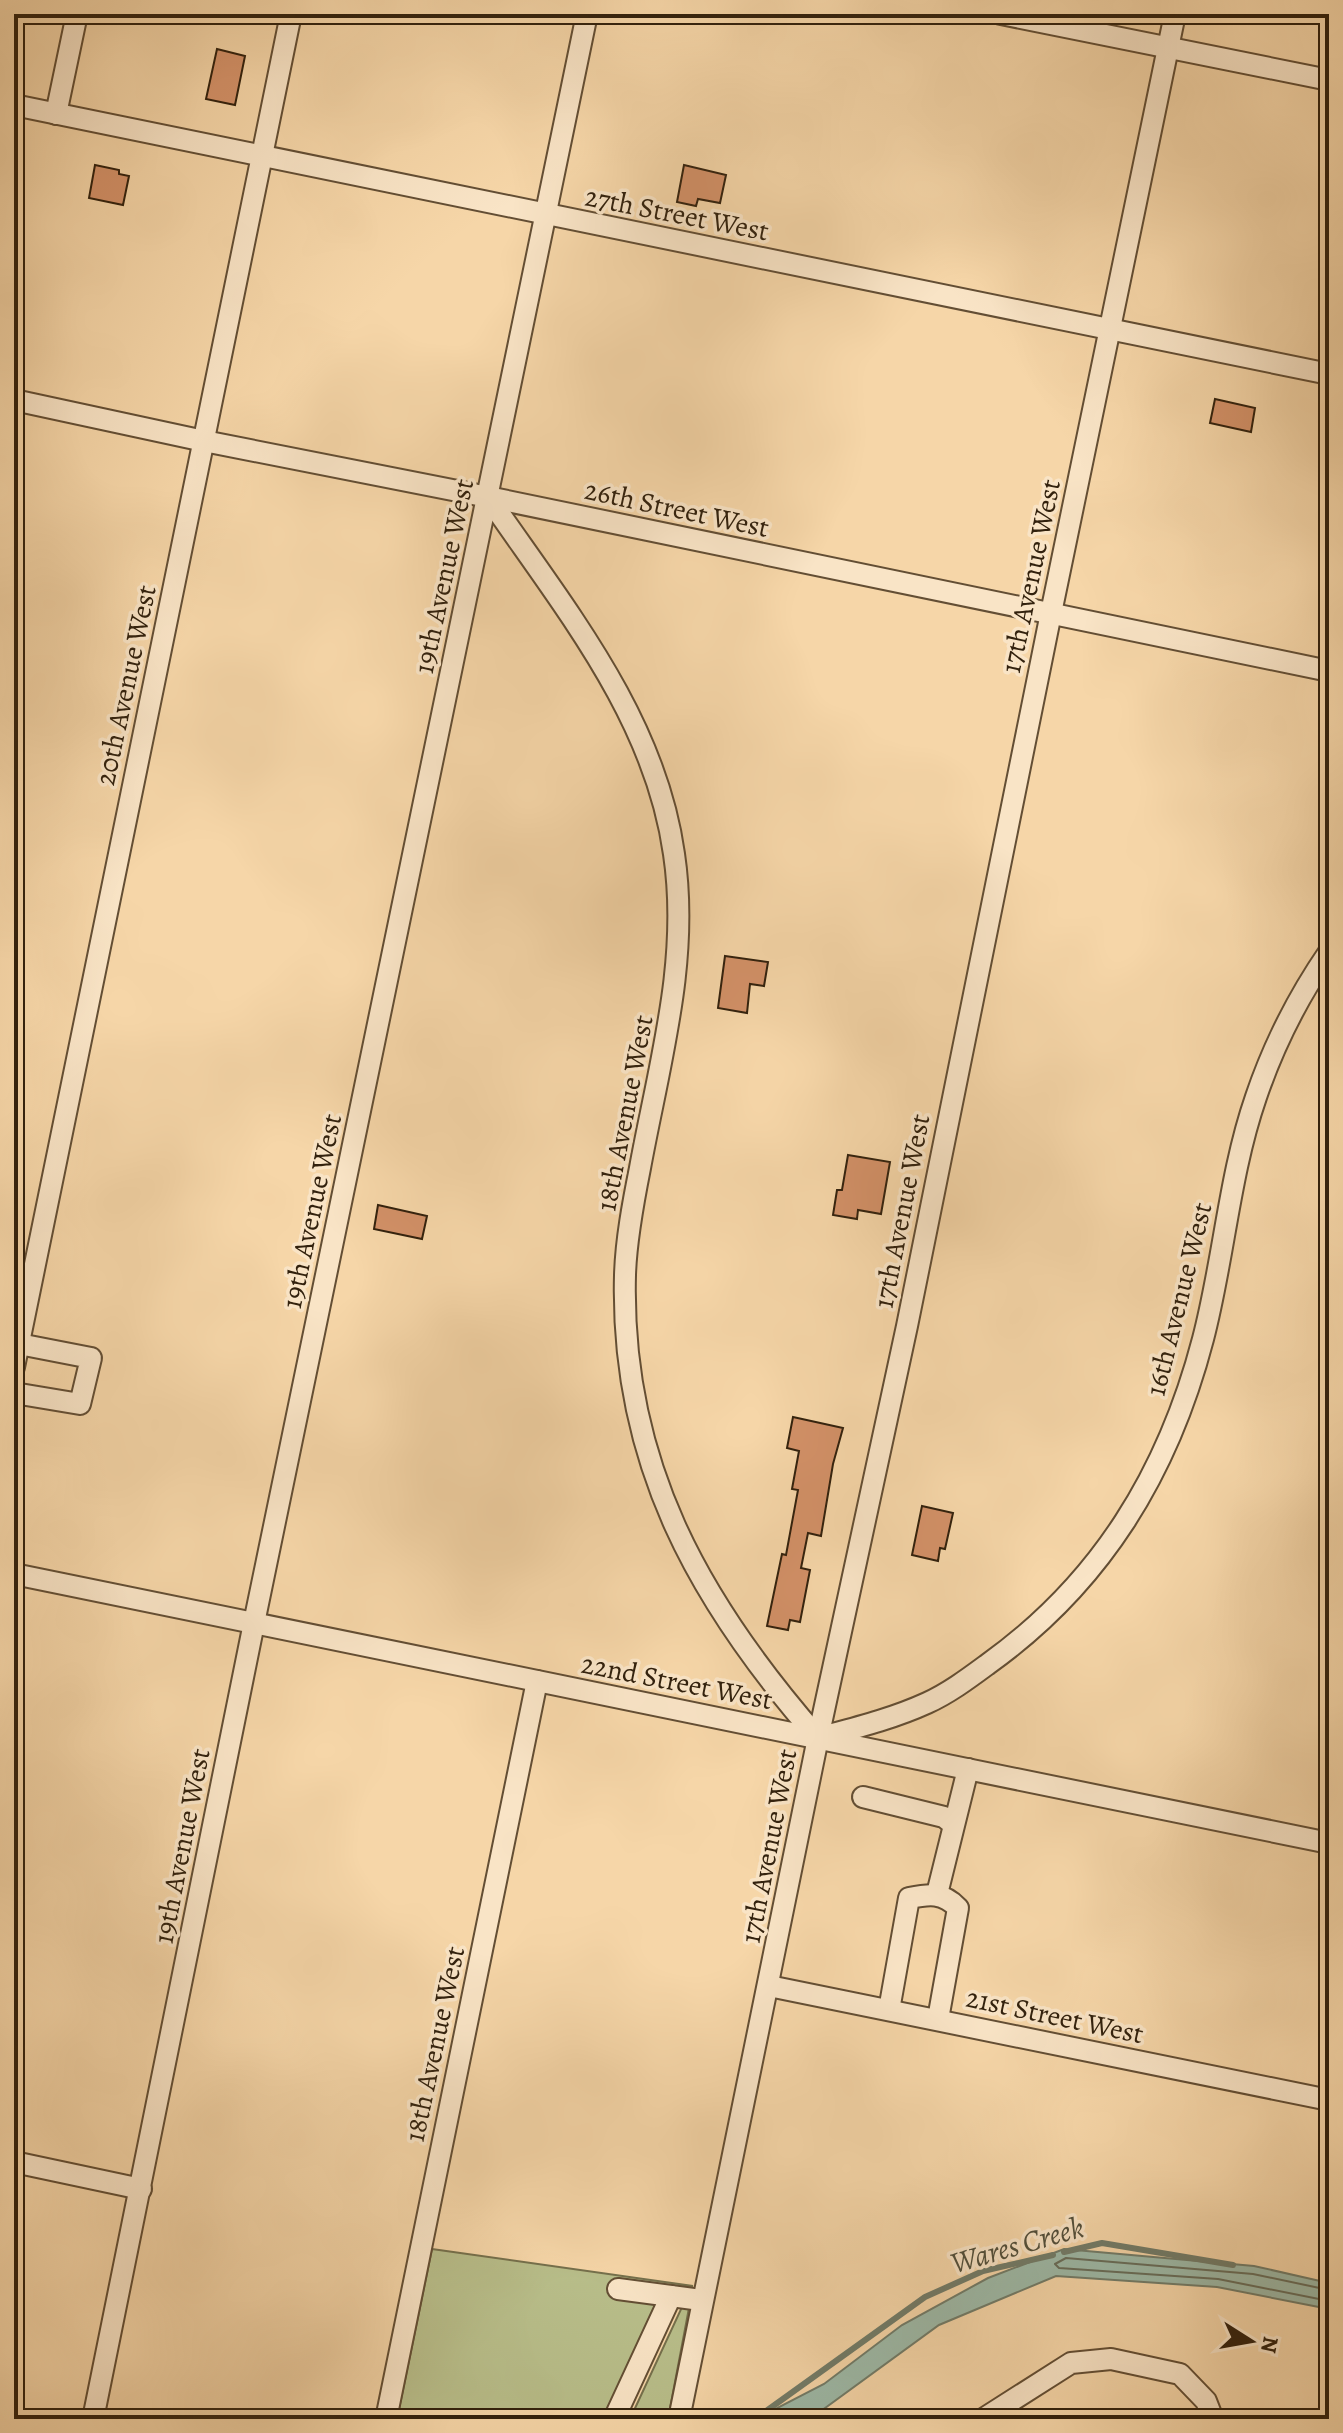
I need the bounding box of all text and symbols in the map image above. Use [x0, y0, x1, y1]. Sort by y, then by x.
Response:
street label: 27th Street West [582, 178, 772, 250]
street label: 26th Street West [581, 471, 772, 547]
street label: 19th Avenue West [405, 475, 483, 677]
street label: 17th Avenue West [992, 476, 1070, 677]
street label: 20th Avenue West [86, 582, 166, 789]
street label: 18th Avenue West [587, 1012, 663, 1214]
street label: 19th Avenue West [273, 1110, 351, 1312]
street label: 17th Avenue West [865, 1111, 939, 1312]
street label: 16th Avenue West [1137, 1198, 1221, 1400]
street label: 22nd Street West [578, 1645, 776, 1719]
street label: 19th Avenue West [144, 1745, 220, 1947]
street label: 17th Avenue West [732, 1746, 806, 1947]
street label: 18th Avenue West [396, 1943, 474, 2145]
street label: 21st Street West [963, 1979, 1147, 2053]
water label: Wares Creek [946, 2207, 1088, 2283]
north arrow [1211, 2301, 1291, 2381]
text: N [1253, 2334, 1286, 2355]

